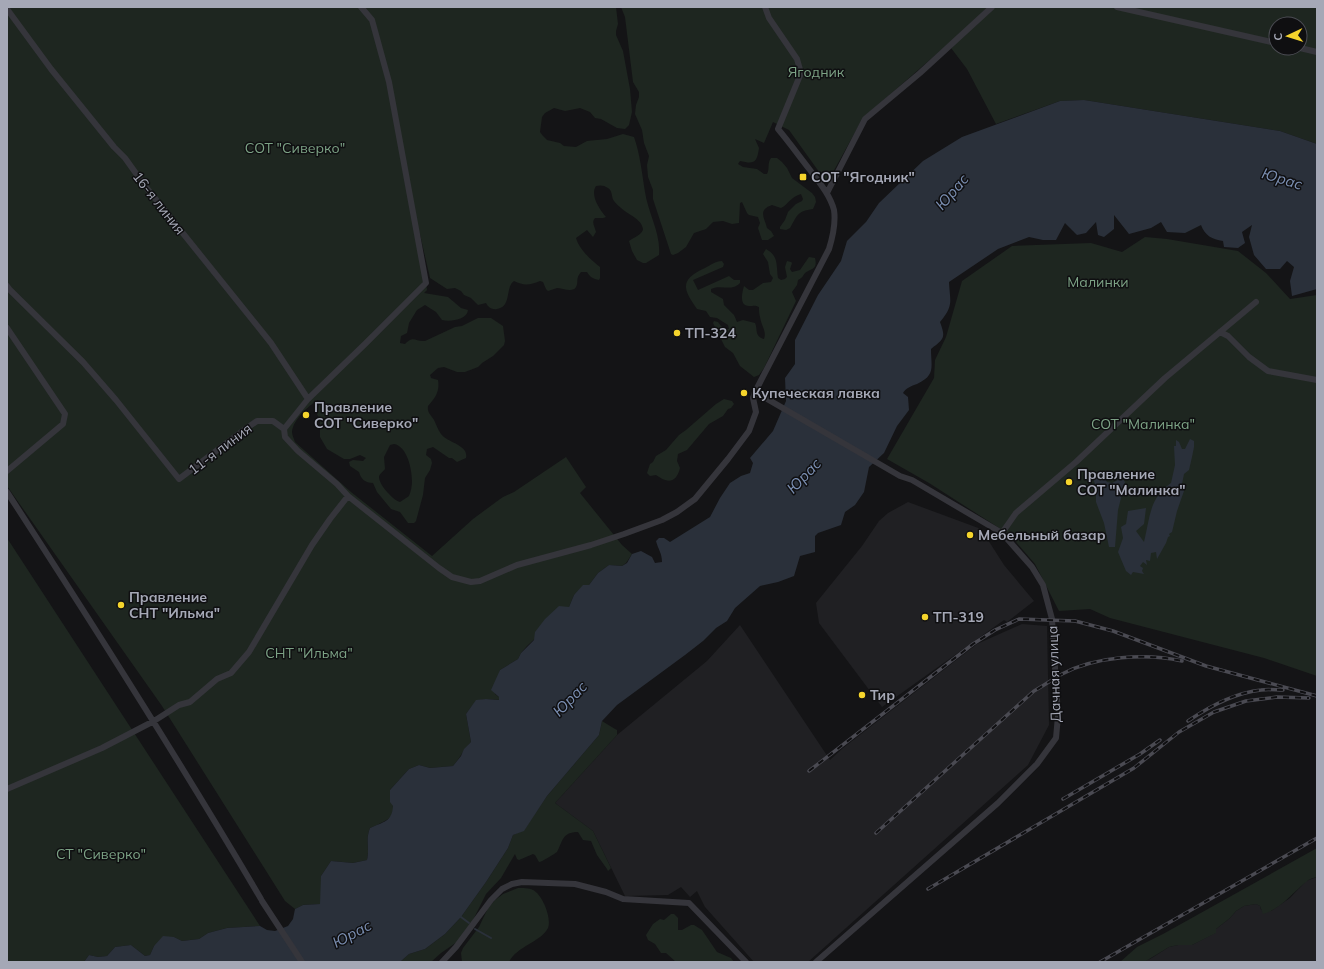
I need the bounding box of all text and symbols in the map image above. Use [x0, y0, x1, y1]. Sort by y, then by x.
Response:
north arrow [1268, 16, 1308, 56]
text: С [1271, 32, 1285, 41]
park label: Ягодник [788, 63, 845, 81]
park label: СОТ "Сиверко" [245, 139, 345, 157]
water label: Юрас [1260, 163, 1305, 194]
street label: 16-я линия [129, 168, 189, 238]
place label: СОТ "Ягодник" [811, 168, 915, 186]
water label: Юрас [931, 169, 973, 214]
marker: СОТ "Ягодник" [798, 172, 808, 182]
park label: Малинки [1067, 273, 1129, 291]
place label: ТП-324 [685, 324, 736, 342]
marker: ТП-324 [672, 328, 682, 338]
place label: Купеческая лавка [752, 384, 880, 402]
marker: Купеческая лавка [739, 388, 749, 398]
place label: Правление СОТ "Сиверко" [314, 398, 418, 432]
marker: Правление СОТ "Сиверко" [301, 410, 311, 420]
park label: СОТ "Малинка" [1091, 415, 1195, 433]
street label: 11-я линия [185, 419, 255, 479]
water label: Юрас [782, 454, 825, 497]
place label: Правление СОТ "Малинка" [1077, 465, 1186, 499]
marker: Правление СОТ "Малинка" [1064, 477, 1074, 487]
place label: Мебельный базар [978, 526, 1106, 544]
marker: Мебельный базар [965, 530, 975, 540]
place label: Правление СНТ "Ильма" [129, 588, 220, 622]
marker: Правление СНТ "Ильма" [116, 600, 126, 610]
place label: ТП-319 [933, 608, 984, 626]
marker: ТП-319 [920, 612, 930, 622]
street label: Дачная улица [1043, 625, 1065, 723]
park label: СНТ "Ильма" [265, 644, 353, 662]
water label: Юрас [548, 677, 591, 720]
place label: Тир [870, 686, 895, 704]
marker: Тир [857, 690, 867, 700]
park label: СТ "Сиверко" [56, 845, 146, 863]
water label: Юрас [329, 915, 375, 952]

